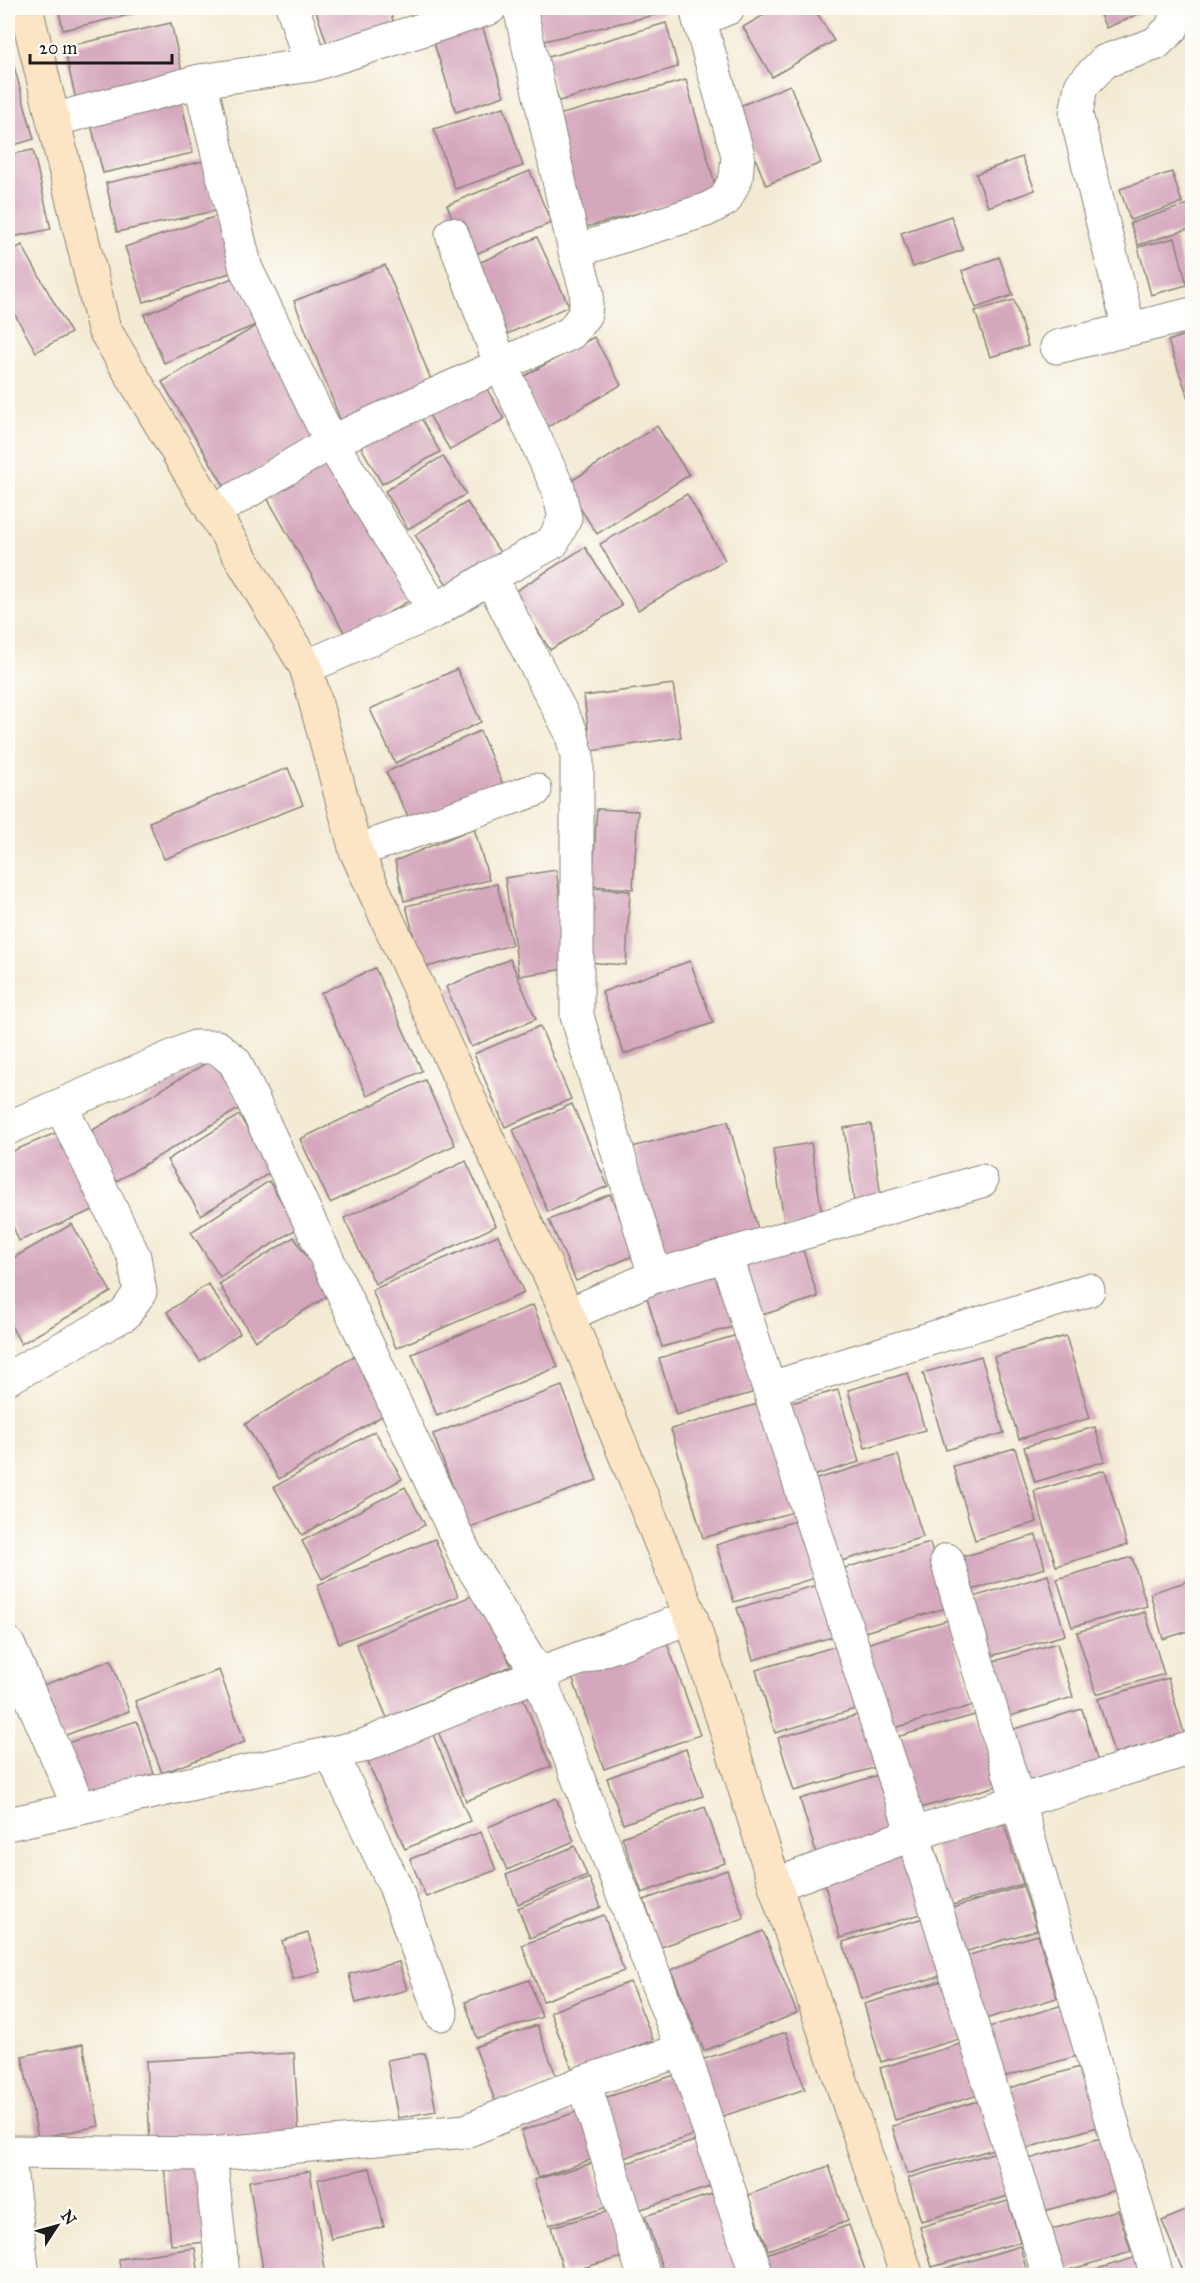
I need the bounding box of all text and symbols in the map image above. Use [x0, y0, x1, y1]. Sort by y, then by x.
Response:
scale bar [30, 27, 172, 65]
text: 20 m [39, 37, 77, 59]
north arrow [27, 2196, 87, 2256]
text: N [57, 2206, 81, 2229]

